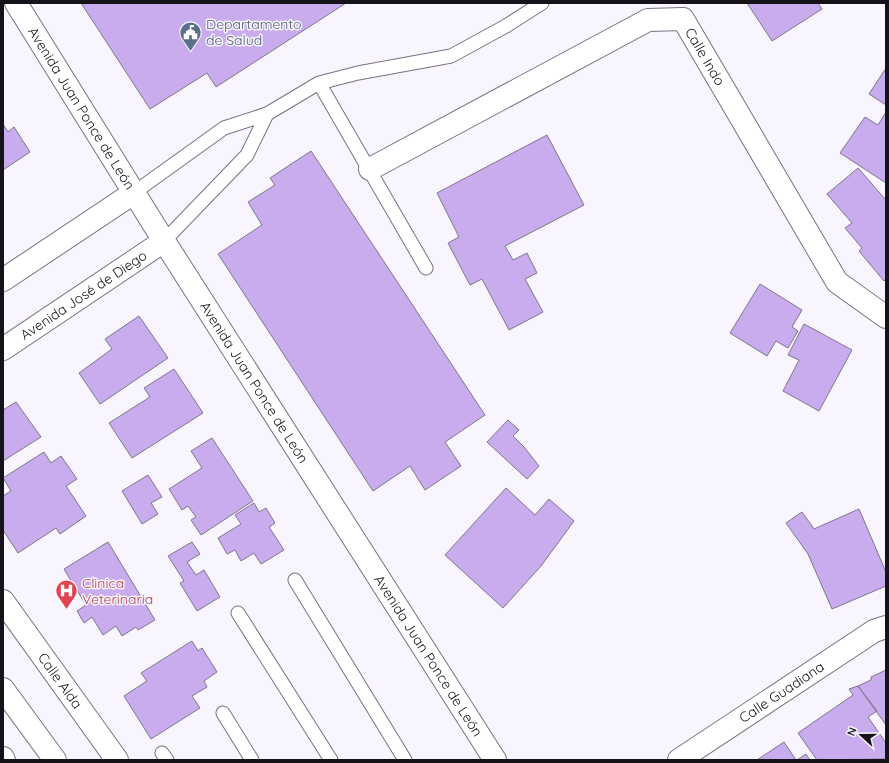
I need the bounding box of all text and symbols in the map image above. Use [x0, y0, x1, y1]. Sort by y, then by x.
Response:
place label: Departamento de Salud [206, 15, 302, 49]
public building icon: Departamento de Salud [178, 19, 204, 52]
street label: Avenida Juan Ponce de León [24, 24, 139, 193]
street label: Calle Indo [681, 24, 729, 89]
street label: Avenida José de Diego [17, 246, 150, 344]
street label: Avenida Juan Ponce de León [196, 298, 312, 467]
street label: Avenida Juan Ponce de León [370, 571, 487, 740]
place label: Clinica Veterinaria [82, 574, 153, 608]
hospital icon: Clinica Veterinaria [53, 578, 79, 611]
street label: Calle Alda [34, 649, 86, 712]
street label: Calle Guadiana [736, 657, 828, 727]
north arrow [841, 715, 881, 755]
text: N [844, 725, 860, 738]

